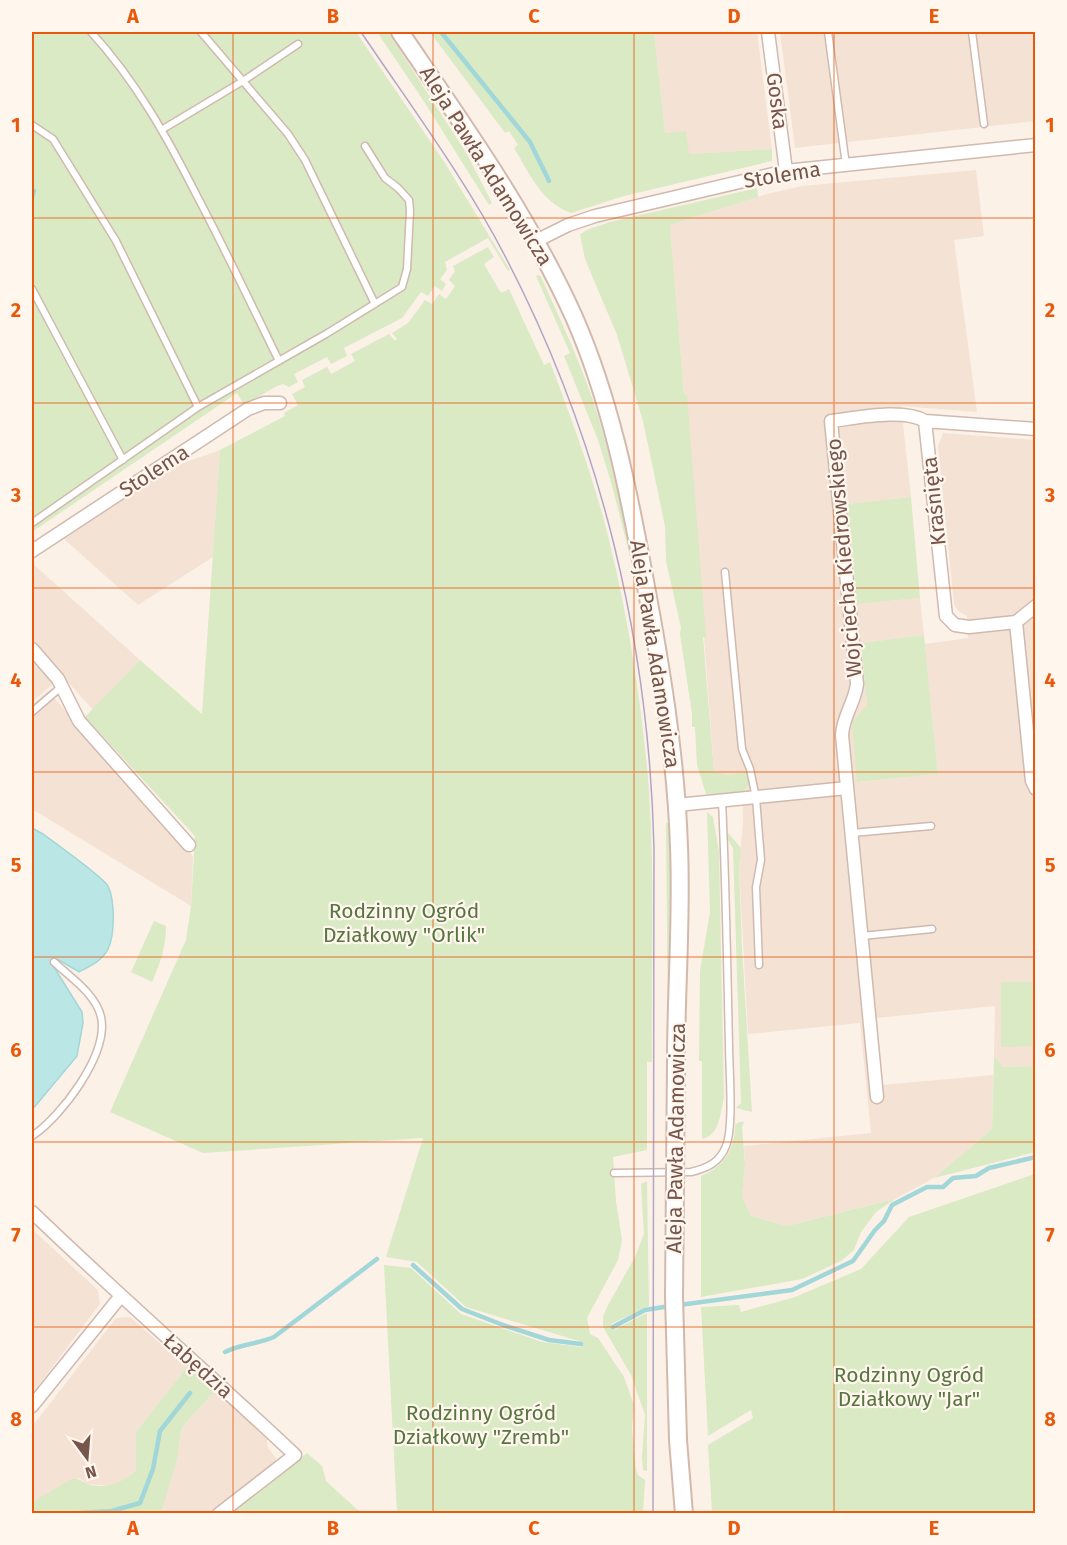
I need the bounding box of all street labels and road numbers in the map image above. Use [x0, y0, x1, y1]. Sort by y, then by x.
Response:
street label: Aleja Pawła Adamowicza [414, 61, 558, 271]
street label: Goska [761, 71, 793, 131]
street label: Stolema [742, 156, 822, 194]
street label: Wojciecha Kiedrowskiego [821, 437, 867, 679]
street label: Stolema [114, 439, 194, 503]
street label: Kraśnięta [916, 455, 952, 547]
street label: Aleja Pawła Adamowicza [624, 538, 686, 770]
street label: Aleja Pawła Adamowicza [661, 1022, 691, 1254]
street label: Łabędzia [158, 1328, 238, 1404]

